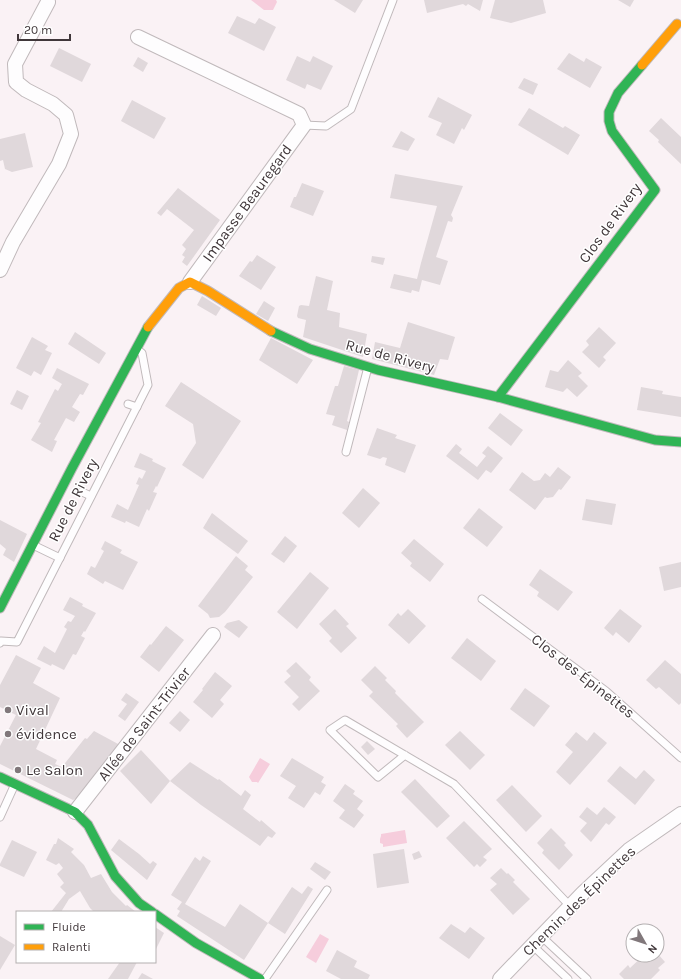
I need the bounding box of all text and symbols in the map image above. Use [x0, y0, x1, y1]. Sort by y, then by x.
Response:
scale bar [18, 16, 70, 42]
text: 20 m [24, 23, 52, 37]
street label: Impasse Beauregard [198, 141, 296, 265]
street label: Clos de Rivery [575, 179, 645, 267]
street label: Rue de Rivery [344, 336, 436, 376]
street label: Rue de Rivery [44, 455, 102, 545]
street label: Clos des Épinettes [528, 630, 638, 722]
street label: Allée de Saint-Trivier [94, 663, 194, 784]
place label: Vival [16, 701, 49, 719]
marker: Vival [3, 705, 13, 715]
place label: évidence [16, 725, 77, 743]
marker: évidence [3, 729, 13, 739]
place label: Le Salon [26, 761, 83, 779]
marker: Le Salon [13, 765, 23, 775]
street label: Chemin des Épinettes [519, 842, 639, 960]
legend [16, 911, 156, 963]
text: Fluide [52, 920, 86, 934]
north arrow [625, 923, 665, 963]
text: Ralenti [52, 940, 91, 954]
text: N [645, 942, 660, 956]

